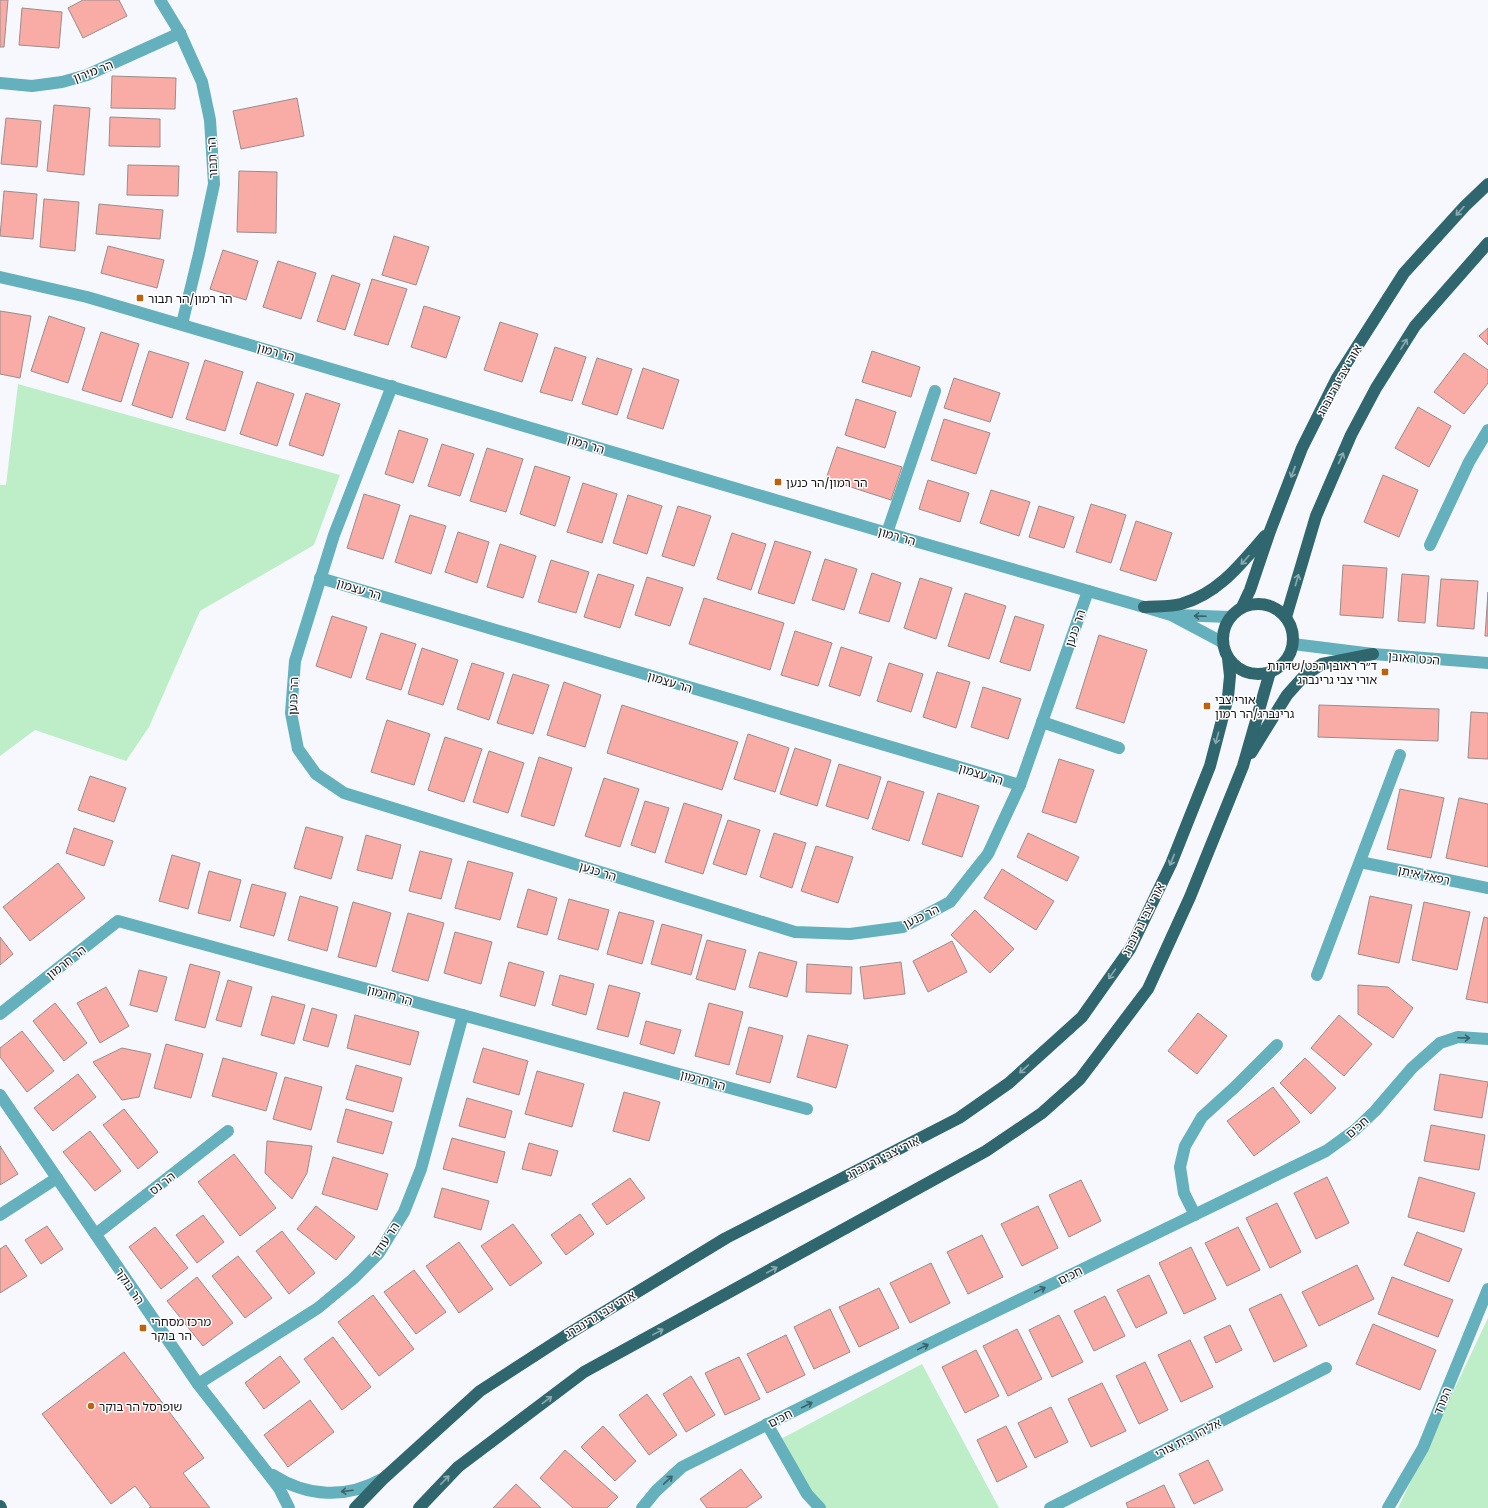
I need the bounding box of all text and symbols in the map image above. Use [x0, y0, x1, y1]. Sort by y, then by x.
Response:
street label: הר מירון [71, 57, 115, 85]
street label: הר תבור [203, 137, 221, 179]
one-way arrow [1455, 206, 1465, 216]
place label: הר רמון/הר תבור [148, 291, 232, 306]
marker: הר רמון/הר תבור [135, 293, 145, 303]
one-way arrow [1400, 339, 1408, 350]
street label: הר רמון [256, 340, 296, 364]
street label: אורי צבי גרינברג [1313, 341, 1365, 418]
street label: הר רמון [565, 431, 607, 457]
one-way arrow [1338, 452, 1345, 464]
one-way arrow [1289, 465, 1297, 477]
place label: הר רמון/הר כנען [786, 475, 867, 490]
marker: הר רמון/הר כנען [773, 477, 783, 487]
street label: הר רמון [877, 524, 917, 548]
one-way arrow [1240, 555, 1249, 565]
one-way arrow [1294, 574, 1301, 587]
street label: הר עצמון [335, 575, 383, 603]
street label: הר כנען [1062, 607, 1088, 649]
one-way arrow [1194, 612, 1207, 620]
street label: הכט ראובן [1387, 648, 1441, 668]
place label: ד״ר ראובן הכט/שדרות אורי צבי גרינברג [1267, 658, 1377, 687]
marker: ד״ר ראובן הכט/שדרות אורי צבי גרינברג [1380, 667, 1390, 677]
street label: הר עצמון [646, 668, 694, 696]
street label: הר כנען [285, 677, 301, 715]
place label: אורי צבי גרינברג/הר רמון [1215, 692, 1295, 721]
marker: אורי צבי גרינברג/הר רמון [1202, 701, 1212, 711]
one-way arrow [1213, 731, 1220, 744]
street label: הר עצמון [957, 760, 1005, 788]
one-way arrow [1168, 853, 1176, 865]
street label: הר כנען [577, 858, 619, 884]
street label: רפאל איתן [1397, 862, 1451, 888]
street label: אורי צבי גרינברג [1118, 880, 1168, 958]
street label: הר כנען [900, 901, 942, 931]
street label: הר חרמון [43, 942, 89, 982]
one-way arrow [1108, 969, 1116, 980]
street label: הר חרמון [366, 982, 414, 1008]
one-way arrow [1457, 1034, 1470, 1042]
one-way arrow [1019, 1064, 1029, 1074]
street label: הר חרמון [679, 1067, 727, 1093]
street label: חכים [1342, 1113, 1372, 1141]
street label: אורי צבי גרינברג [844, 1132, 922, 1182]
street label: הר נס [146, 1168, 178, 1198]
street label: הר עודד [367, 1219, 403, 1261]
street label: חכים [1055, 1263, 1085, 1287]
street label: הר בוקר [112, 1265, 148, 1307]
one-way arrow [766, 1265, 778, 1273]
one-way arrow [1034, 1286, 1046, 1293]
street label: אורי צבי גרינברג [562, 1287, 638, 1341]
place label: מרכז מסחרי הר בוקר [151, 1314, 211, 1343]
marker: מרכז מסחרי הר בוקר [138, 1323, 148, 1333]
one-way arrow [652, 1327, 664, 1335]
one-way arrow [917, 1343, 929, 1350]
street label: המרד [1430, 1385, 1454, 1417]
one-way arrow [542, 1395, 553, 1404]
place label: שופרסל הר בוקר [99, 1399, 182, 1414]
marker: שופרסל הר בוקר [86, 1401, 96, 1411]
one-way arrow [800, 1401, 812, 1408]
street label: חכים [765, 1406, 795, 1430]
street label: אליהו בית צורי [1152, 1415, 1224, 1461]
one-way arrow [441, 1475, 450, 1485]
one-way arrow [663, 1476, 673, 1485]
one-way arrow [341, 1487, 354, 1495]

